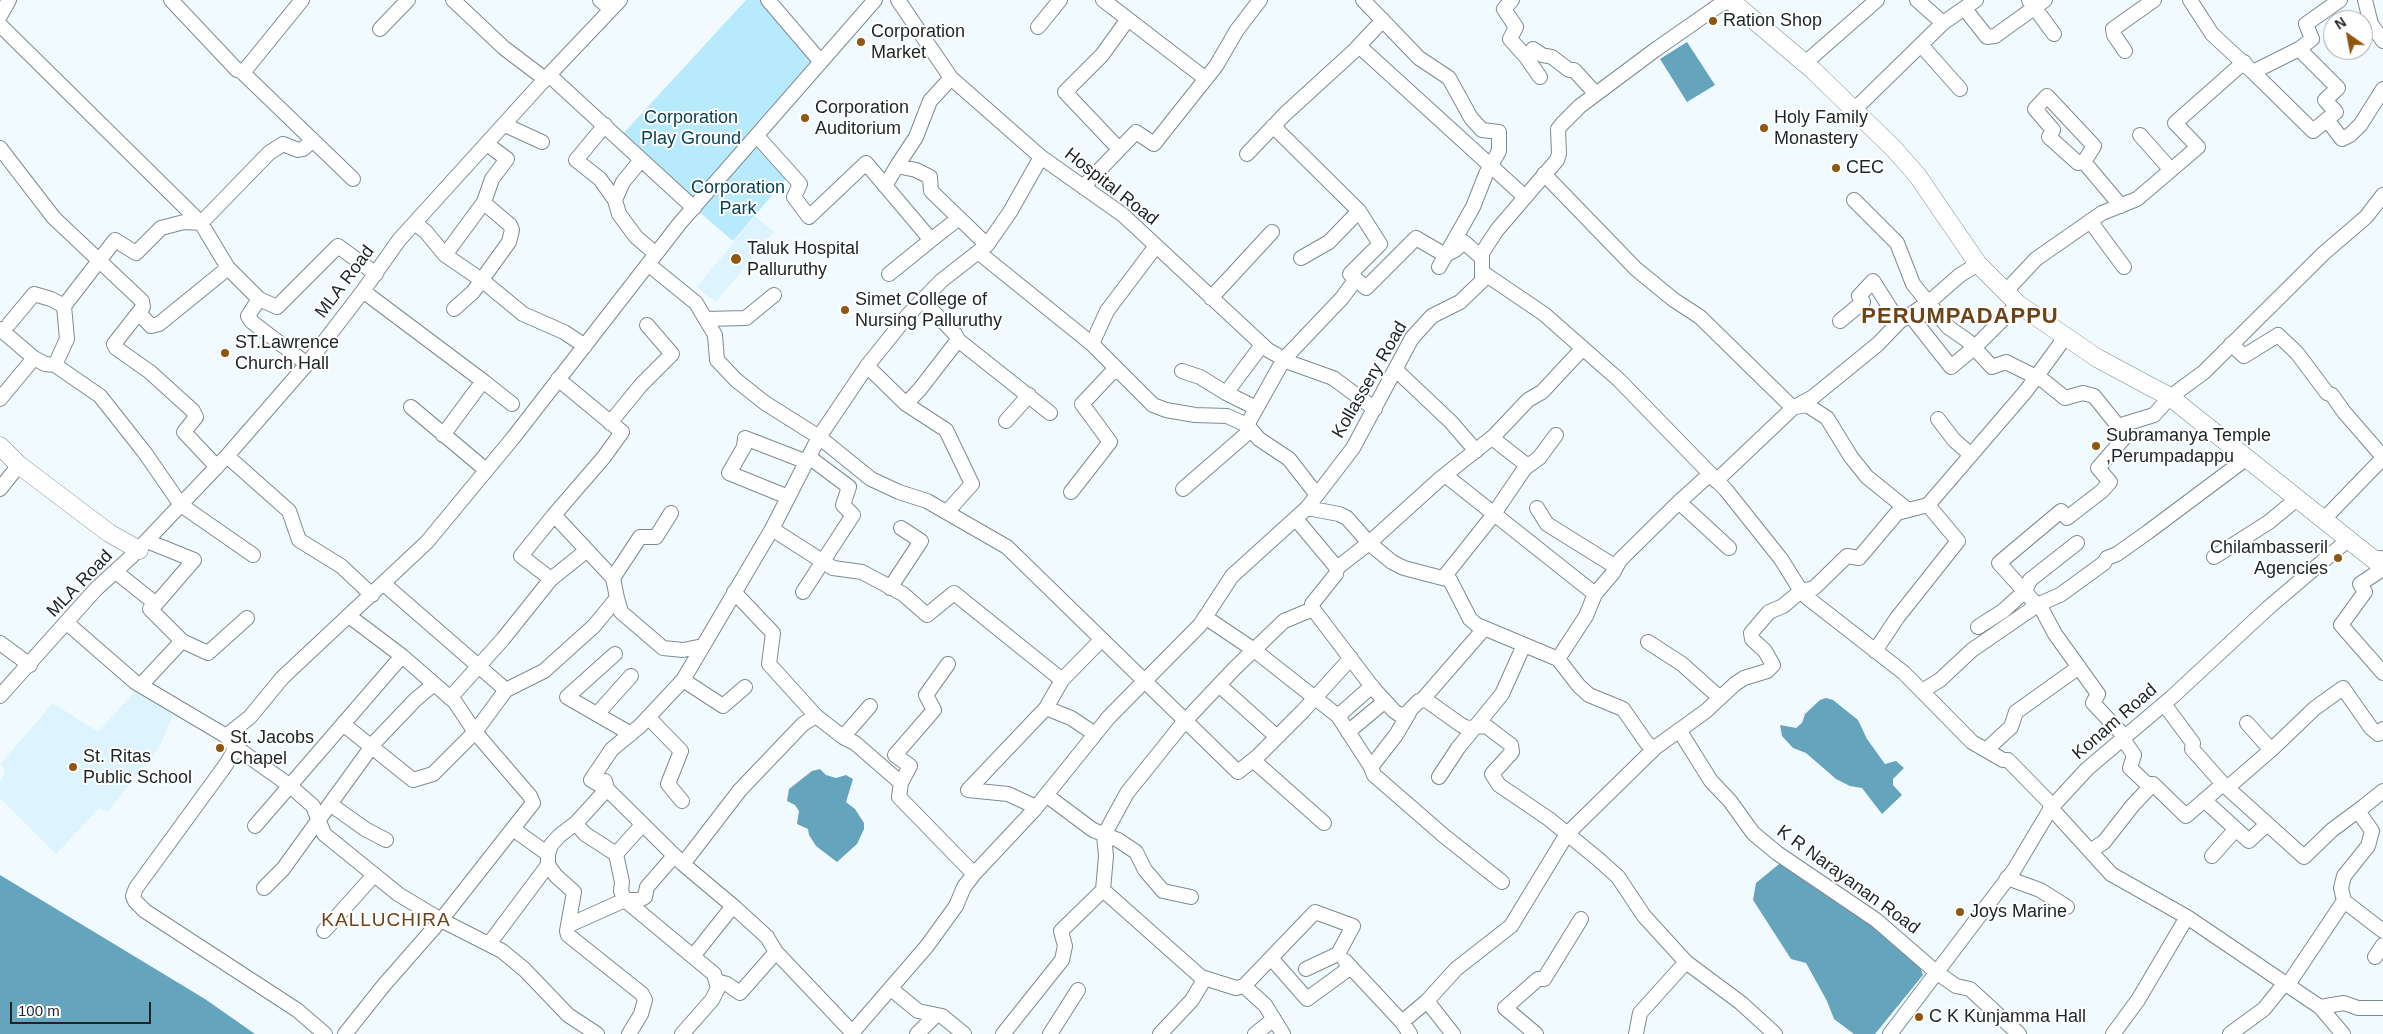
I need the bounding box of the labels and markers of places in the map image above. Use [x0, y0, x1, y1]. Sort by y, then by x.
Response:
place label: Ration Shop [1723, 10, 1822, 32]
marker: Ration Shop [1707, 15, 1719, 27]
place label: Corporation Market [871, 21, 965, 64]
marker: Corporation Market [855, 36, 867, 48]
place label: Corporation Auditorium [815, 97, 909, 140]
place label: Holy Family Monastery [1774, 107, 1868, 150]
marker: Corporation Auditorium [799, 112, 811, 124]
marker: Holy Family Monastery [1758, 122, 1770, 134]
place label: CEC [1846, 157, 1884, 179]
marker: CEC [1830, 162, 1842, 174]
place label: Taluk Hospital Palluruthy [747, 238, 859, 280]
marker: Taluk Hospital Palluruthy [729, 252, 743, 266]
place label: Simet College of Nursing Palluruthy [855, 289, 1002, 332]
marker: Simet College of Nursing Palluruthy [839, 304, 851, 316]
place label: ST.Lawrence Church Hall [235, 332, 339, 374]
marker: ST.Lawrence Church Hall [219, 347, 231, 359]
place label: Subramanya Temple ,Perumpadappu [2106, 425, 2271, 468]
marker: Subramanya Temple ,Perumpadappu [2090, 440, 2102, 452]
place label: Chilambasseril Agencies [2210, 537, 2328, 580]
marker: Chilambasseril Agencies [2332, 552, 2344, 564]
place label: St. Jacobs Chapel [230, 727, 314, 770]
marker: St. Jacobs Chapel [214, 742, 226, 754]
place label: St. Ritas Public School [83, 746, 192, 789]
marker: St. Ritas Public School [67, 761, 79, 773]
place label: Joys Marine [1970, 901, 2067, 923]
marker: Joys Marine [1954, 906, 1966, 918]
place label: C K Kunjamma Hall [1929, 1006, 2086, 1028]
marker: C K Kunjamma Hall [1913, 1011, 1925, 1023]

